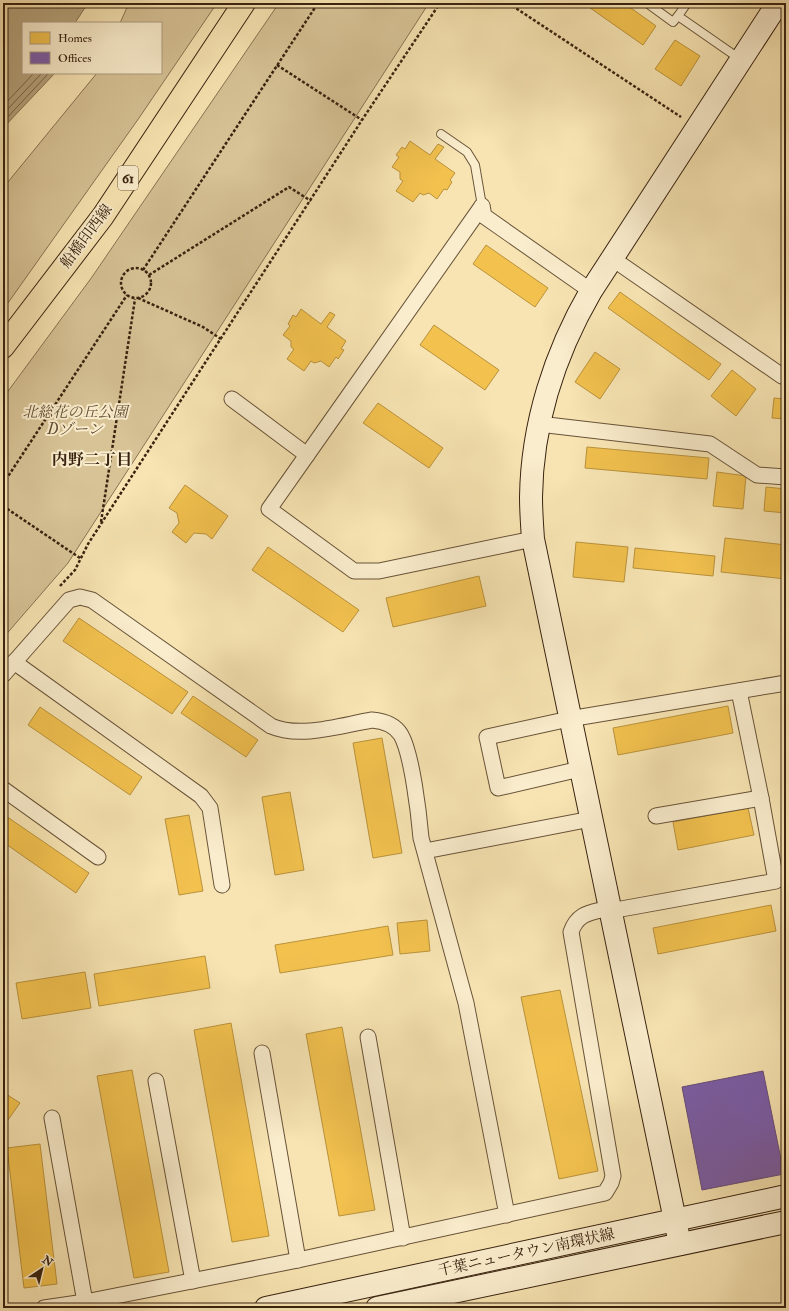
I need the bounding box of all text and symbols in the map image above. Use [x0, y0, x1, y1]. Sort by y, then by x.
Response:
legend [22, 22, 162, 74]
text: Homes [58, 31, 92, 46]
text: Offices [58, 51, 91, 66]
road number: 61 [118, 166, 138, 190]
street label: 船橋印西線 [56, 201, 117, 272]
park label: 北総花の丘公園 Dゾーン [22, 403, 130, 439]
district label: 内野二丁目 [52, 450, 132, 470]
street label: 千葉ニュータウン南環状線 [436, 1224, 616, 1280]
north arrow [22, 1249, 62, 1289]
text: N [39, 1252, 56, 1270]

